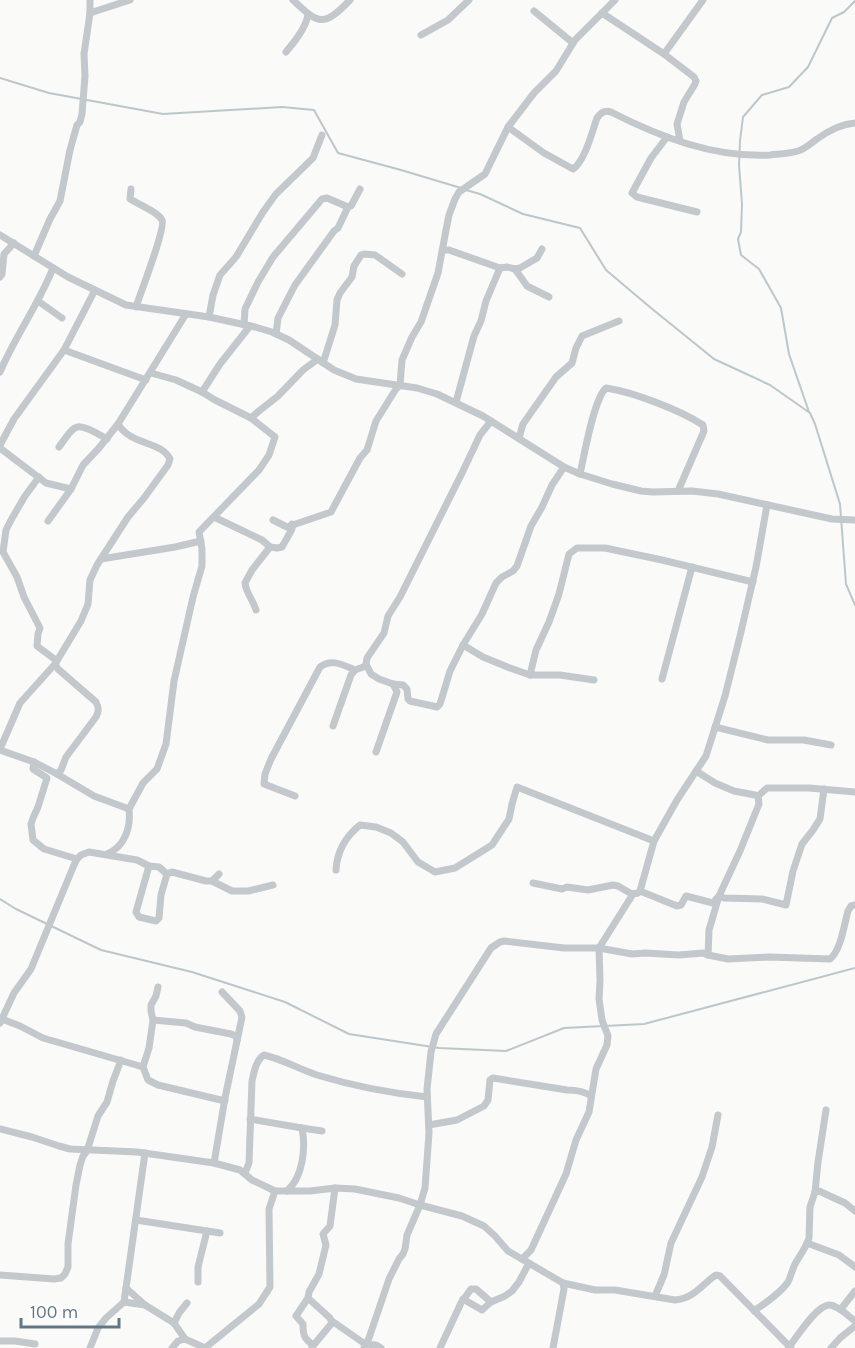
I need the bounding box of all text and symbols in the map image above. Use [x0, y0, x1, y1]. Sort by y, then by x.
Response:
scale bar [21, 1291, 118, 1329]
text: 100 m [30, 1301, 78, 1323]

